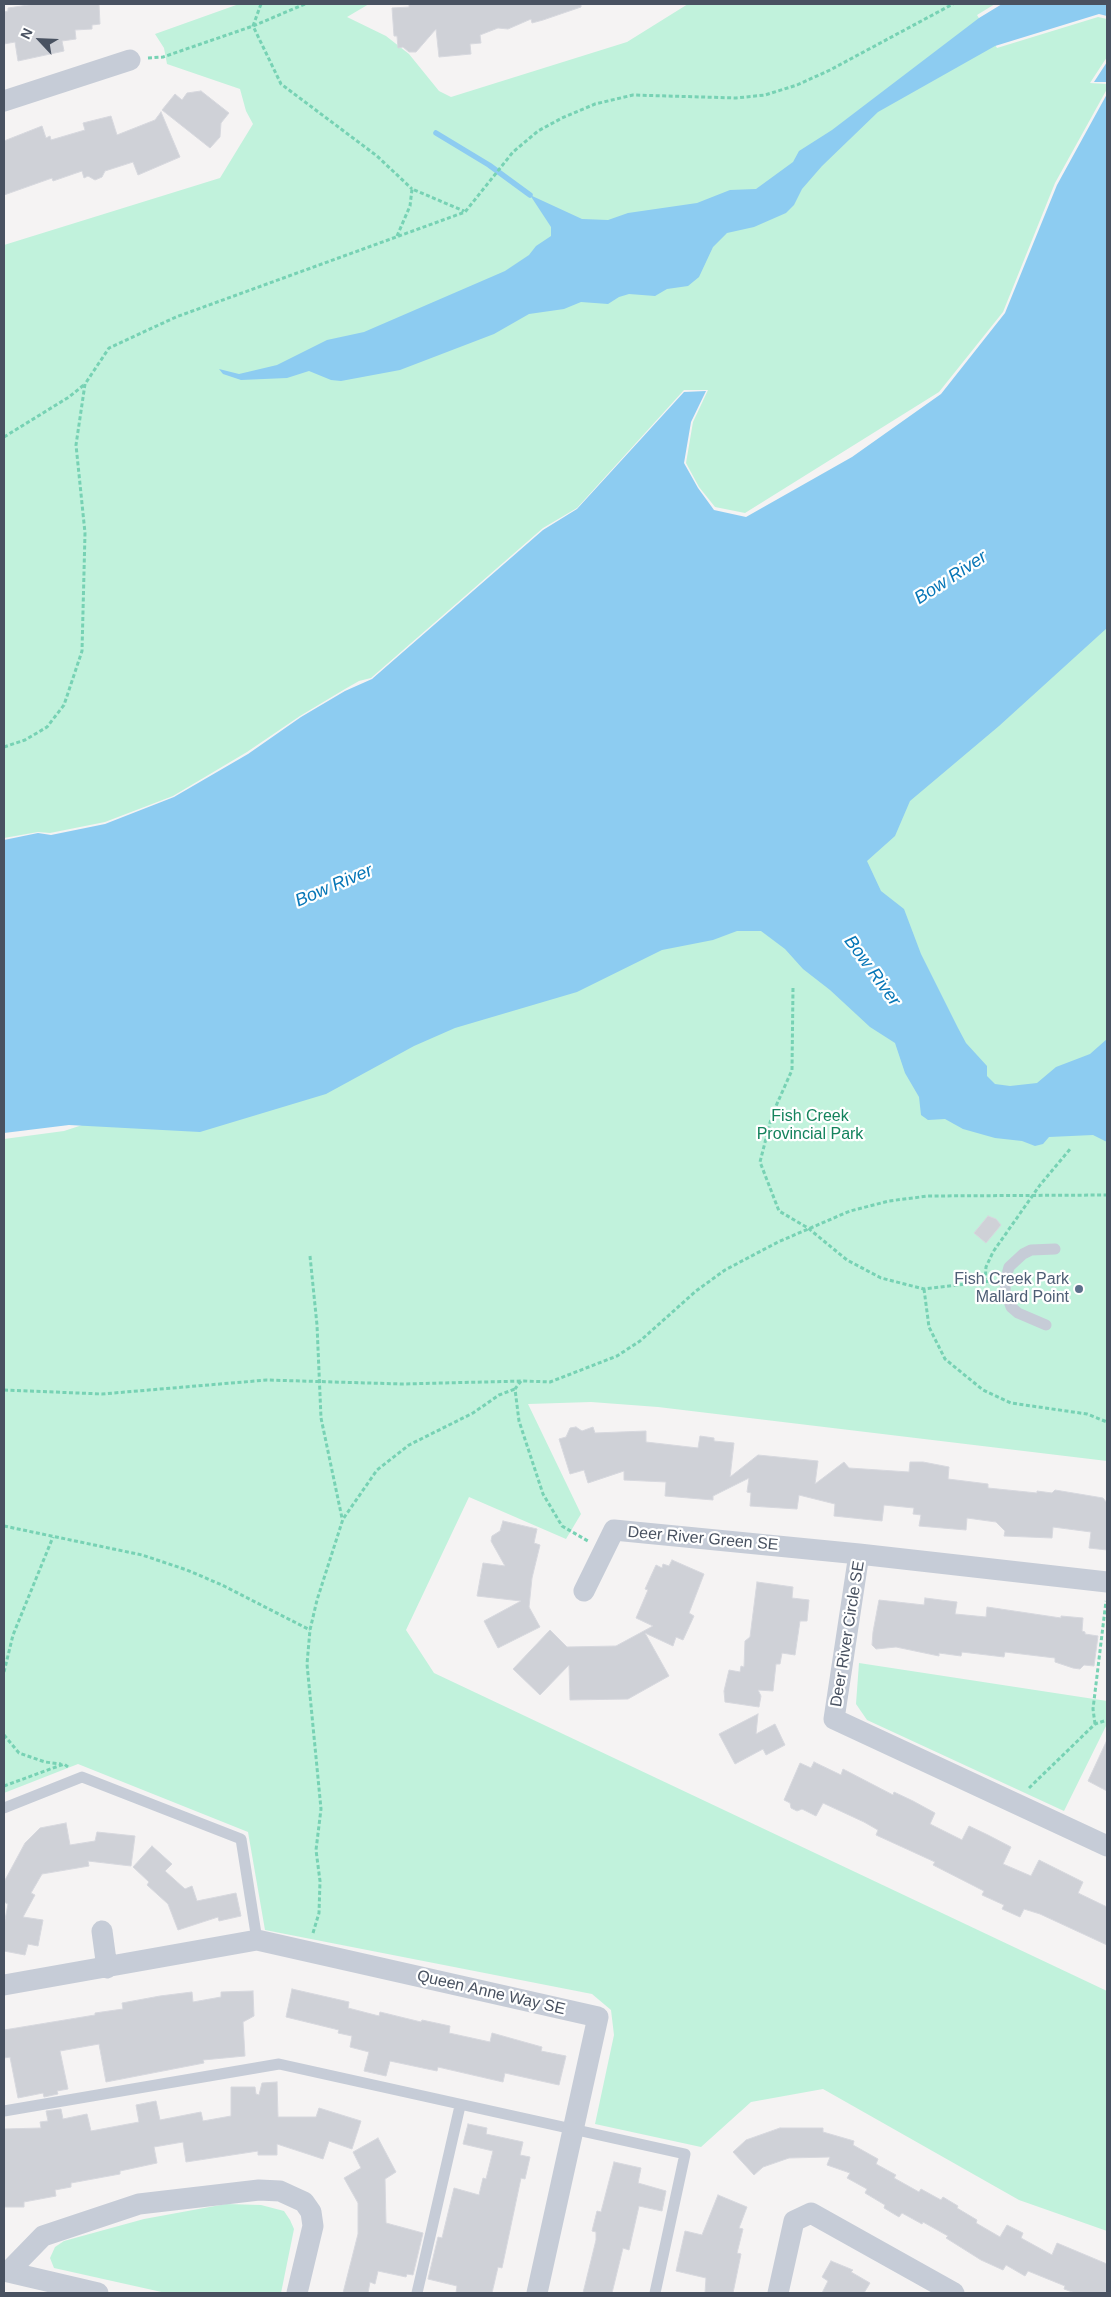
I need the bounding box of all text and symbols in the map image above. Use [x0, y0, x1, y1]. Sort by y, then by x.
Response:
north arrow [15, 15, 65, 65]
text: N [17, 26, 36, 42]
water label: Bow River [911, 547, 991, 609]
water label: Bow River [292, 860, 376, 912]
water label: Bow River [839, 931, 905, 1011]
park label: Fish Creek Provincial Park [757, 1107, 863, 1145]
place label: Fish Creek Park Mallard Point [954, 1270, 1069, 1308]
marker: Fish Creek Park Mallard Point [1073, 1283, 1085, 1295]
street label: Deer River Green SE [627, 1523, 779, 1555]
street label: Deer River Circle SE [827, 1560, 869, 1708]
street label: Queen Anne Way SE [415, 1967, 567, 2019]

